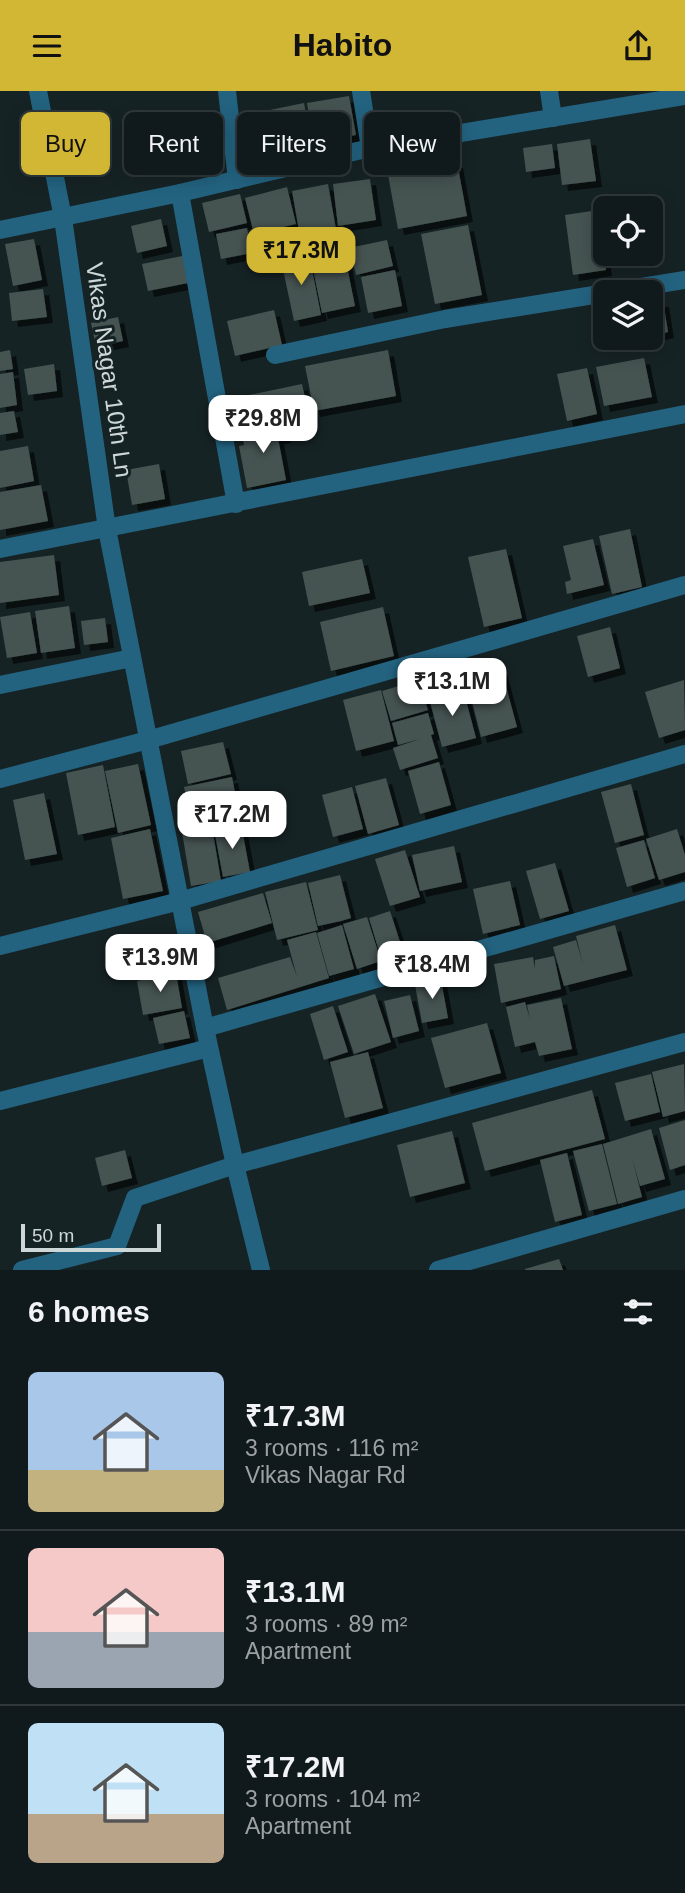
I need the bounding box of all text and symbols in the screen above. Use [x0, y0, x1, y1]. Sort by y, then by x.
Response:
icon: menu [28, 27, 66, 65]
text: Habito [293, 27, 392, 63]
icon: share [619, 27, 657, 65]
chip: Buy [21, 112, 110, 175]
chip: Rent [124, 112, 223, 175]
chip: Filters [237, 112, 350, 175]
chip: New [364, 112, 460, 175]
map controls [593, 196, 663, 350]
button: locate [593, 196, 663, 266]
pin: ₹17.3M [244, 227, 358, 287]
text: ₹17.3M [262, 237, 340, 263]
street label: Vikas Nagar 10th Ln [81, 261, 138, 479]
button: layers [593, 280, 663, 350]
pin: ₹29.8M [206, 395, 320, 455]
text: ₹29.8M [224, 405, 302, 431]
pin: ₹13.1M [395, 659, 509, 718]
text: ₹13.1M [413, 668, 491, 694]
pin: ₹17.2M [175, 791, 289, 851]
text: ₹17.2M [193, 801, 271, 827]
pin: ₹13.9M [103, 935, 217, 994]
pin: ₹18.4M [375, 941, 489, 1001]
text: ₹13.9M [121, 944, 199, 970]
text: ₹18.4M [393, 951, 471, 977]
scale bar [21, 1221, 161, 1253]
text: 50 m [32, 1225, 74, 1246]
icon: filters [619, 1293, 657, 1331]
text: 6 homes [28, 1295, 150, 1328]
text: ₹17.3M [245, 1399, 346, 1432]
icon: home [84, 1400, 168, 1484]
text: 3 rooms · 116 m² [245, 1435, 418, 1461]
text: Vikas Nagar Rd [245, 1462, 406, 1488]
text: ₹13.1M [245, 1575, 346, 1608]
icon: home [84, 1576, 168, 1660]
text: 3 rooms · 89 m² [245, 1611, 407, 1637]
text: Apartment [245, 1638, 351, 1664]
text: ₹17.2M [245, 1750, 346, 1783]
icon: home [84, 1751, 168, 1835]
text: 3 rooms · 104 m² [245, 1786, 420, 1812]
text: Apartment [245, 1813, 351, 1839]

